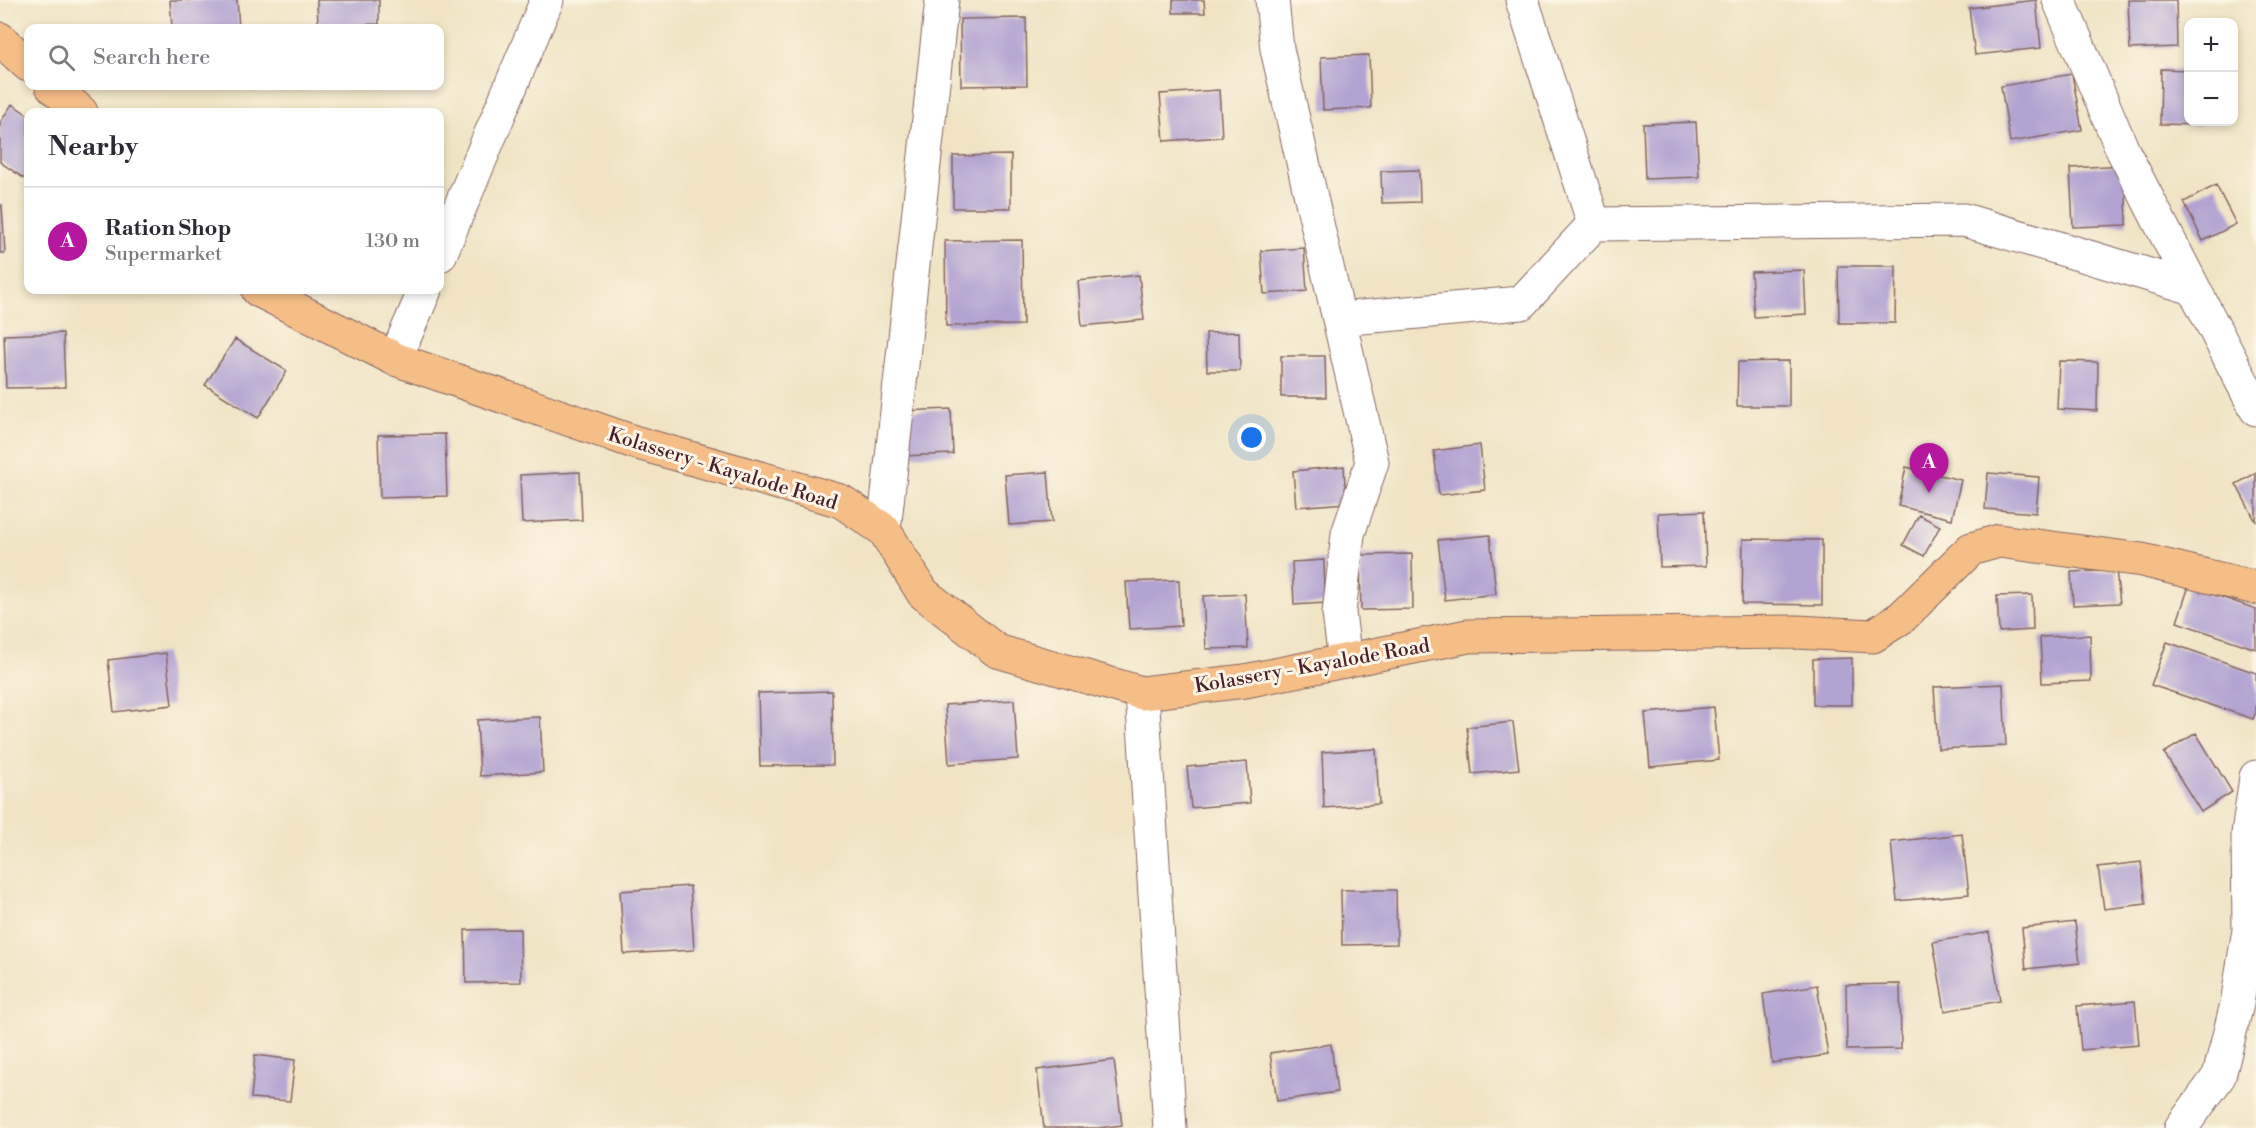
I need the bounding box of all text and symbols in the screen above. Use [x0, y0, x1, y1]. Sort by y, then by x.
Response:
map controls [2184, 18, 2238, 126]
button: + [2184, 18, 2238, 72]
search box [24, 24, 444, 90]
icon: search [45, 41, 78, 74]
text: Search here [93, 44, 210, 71]
button: − [2184, 72, 2238, 126]
text: Nearby [48, 131, 138, 163]
text: Ration Shop [105, 215, 231, 242]
text: A [60, 229, 75, 254]
text: 130 m [365, 229, 420, 254]
text: Supermarket [105, 242, 222, 267]
street label: Kolassery - Kayalode Road [605, 423, 841, 516]
your location [1237, 423, 1266, 452]
pin: A [1910, 444, 1948, 493]
street label: Kolassery - Kayalode Road [1193, 633, 1433, 700]

